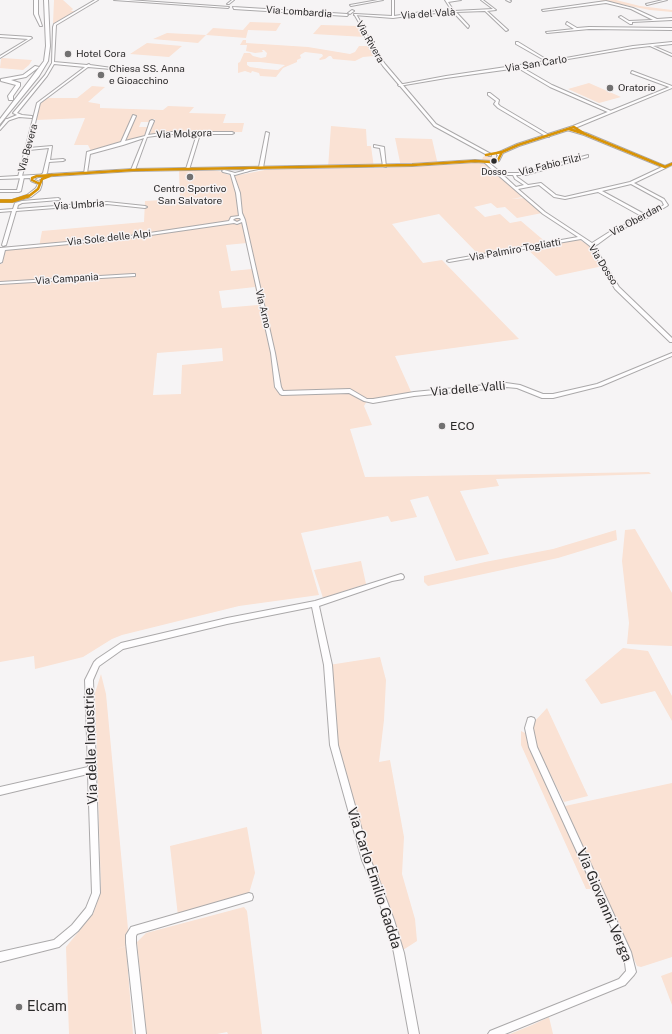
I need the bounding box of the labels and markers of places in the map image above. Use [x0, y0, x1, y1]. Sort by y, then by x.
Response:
place label: Hotel Cora [76, 48, 126, 60]
marker: Hotel Cora [63, 49, 73, 59]
place label: Chiesa SS. Anna e Gioacchino [109, 63, 185, 86]
marker: Chiesa SS. Anna e Gioacchino [96, 70, 106, 80]
place label: Oratorio [618, 82, 656, 94]
marker: Oratorio [605, 83, 615, 93]
marker: Dosso [489, 156, 499, 166]
place label: Dosso [481, 167, 507, 177]
marker: Centro Sportivo San Salvatore [185, 172, 195, 182]
place label: Centro Sportivo San Salvatore [154, 183, 226, 206]
place label: ECO [450, 419, 474, 433]
marker: ECO [437, 421, 447, 431]
place label: Elcam [27, 999, 67, 1015]
marker: Elcam [14, 1002, 24, 1012]

